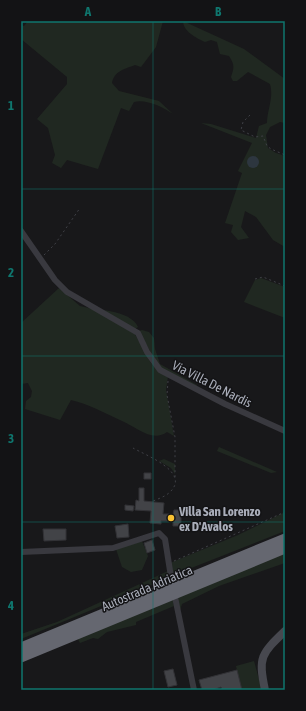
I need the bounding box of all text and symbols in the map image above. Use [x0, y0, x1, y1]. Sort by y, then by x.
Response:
text: A [84, 4, 92, 19]
text: B [215, 4, 222, 19]
text: 1 [8, 98, 14, 113]
text: 2 [8, 265, 14, 280]
street label: Via Villa De Nardis [170, 357, 255, 411]
text: 3 [8, 431, 14, 446]
place label: Villa San Lorenzo ex D'Avalos [178, 504, 261, 534]
marker: Villa San Lorenzo ex D'Avalos [166, 513, 176, 523]
street label: Autostrada Adriatica [99, 562, 195, 614]
text: 4 [7, 598, 14, 613]

